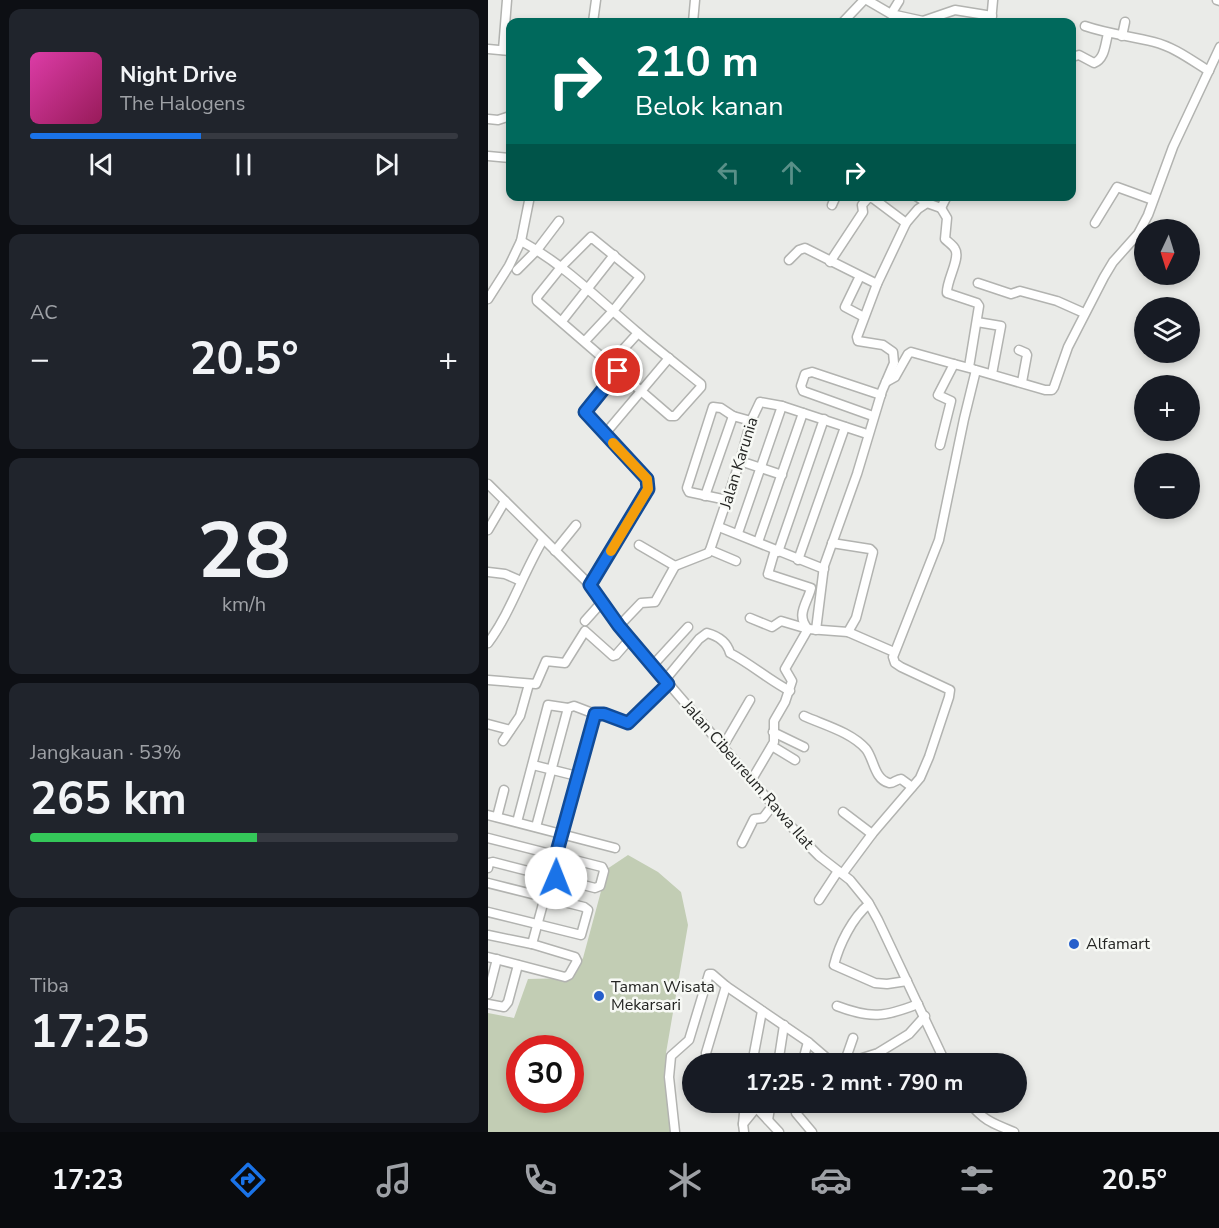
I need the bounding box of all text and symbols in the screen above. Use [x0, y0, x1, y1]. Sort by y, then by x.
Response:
text: 210 m [635, 34, 759, 91]
icon: right [536, 42, 614, 120]
text: Night Drive [120, 60, 237, 90]
text: Belok kanan [635, 88, 784, 125]
text: The Halogens [120, 90, 245, 117]
icon: previous [85, 148, 118, 181]
icon: pause [227, 148, 260, 181]
icon: next [370, 148, 403, 181]
icon: left [712, 156, 745, 189]
icon: ahead [775, 156, 808, 189]
icon: right [838, 156, 871, 189]
north arrow [1134, 219, 1200, 285]
map controls [1134, 219, 1200, 519]
button: layers [1134, 297, 1200, 363]
text: AC [30, 299, 58, 326]
text: 20.5° [189, 329, 299, 390]
text: − [30, 337, 50, 382]
text: + [438, 337, 458, 382]
pin [592, 345, 643, 396]
icon: arrive [601, 354, 634, 387]
button: + [1134, 375, 1200, 441]
street label: Jalan Karunia [714, 415, 763, 512]
button: − [1134, 453, 1200, 519]
text: 28 [197, 498, 291, 605]
text: km/h [222, 591, 266, 618]
street label: Jalan Cibeureum Rawa Ilat [677, 695, 819, 854]
text: Jangkauan · 53% [30, 739, 181, 766]
text: 265 km [30, 769, 187, 830]
position arrow [524, 846, 588, 910]
place label: Alfamart [1086, 933, 1150, 955]
marker: Alfamart [1067, 937, 1081, 951]
text: Tiba [30, 972, 69, 999]
place label: Taman Wisata Mekarsari [611, 976, 715, 1016]
marker: Taman Wisata Mekarsari [592, 989, 606, 1003]
text: 17:25 [30, 1002, 149, 1063]
speed limit sign: 30 [506, 1035, 584, 1113]
text: 17:25 · 2 mnt · 790 m [746, 1068, 963, 1098]
icon: directions [227, 1159, 269, 1201]
icon: music [373, 1159, 415, 1201]
icon: phone [519, 1159, 561, 1201]
icon: climate [664, 1159, 706, 1201]
icon: car [810, 1159, 852, 1201]
icon: filters [956, 1159, 998, 1201]
text: 17:23 [52, 1162, 123, 1199]
text: 20.5° [1102, 1162, 1167, 1199]

